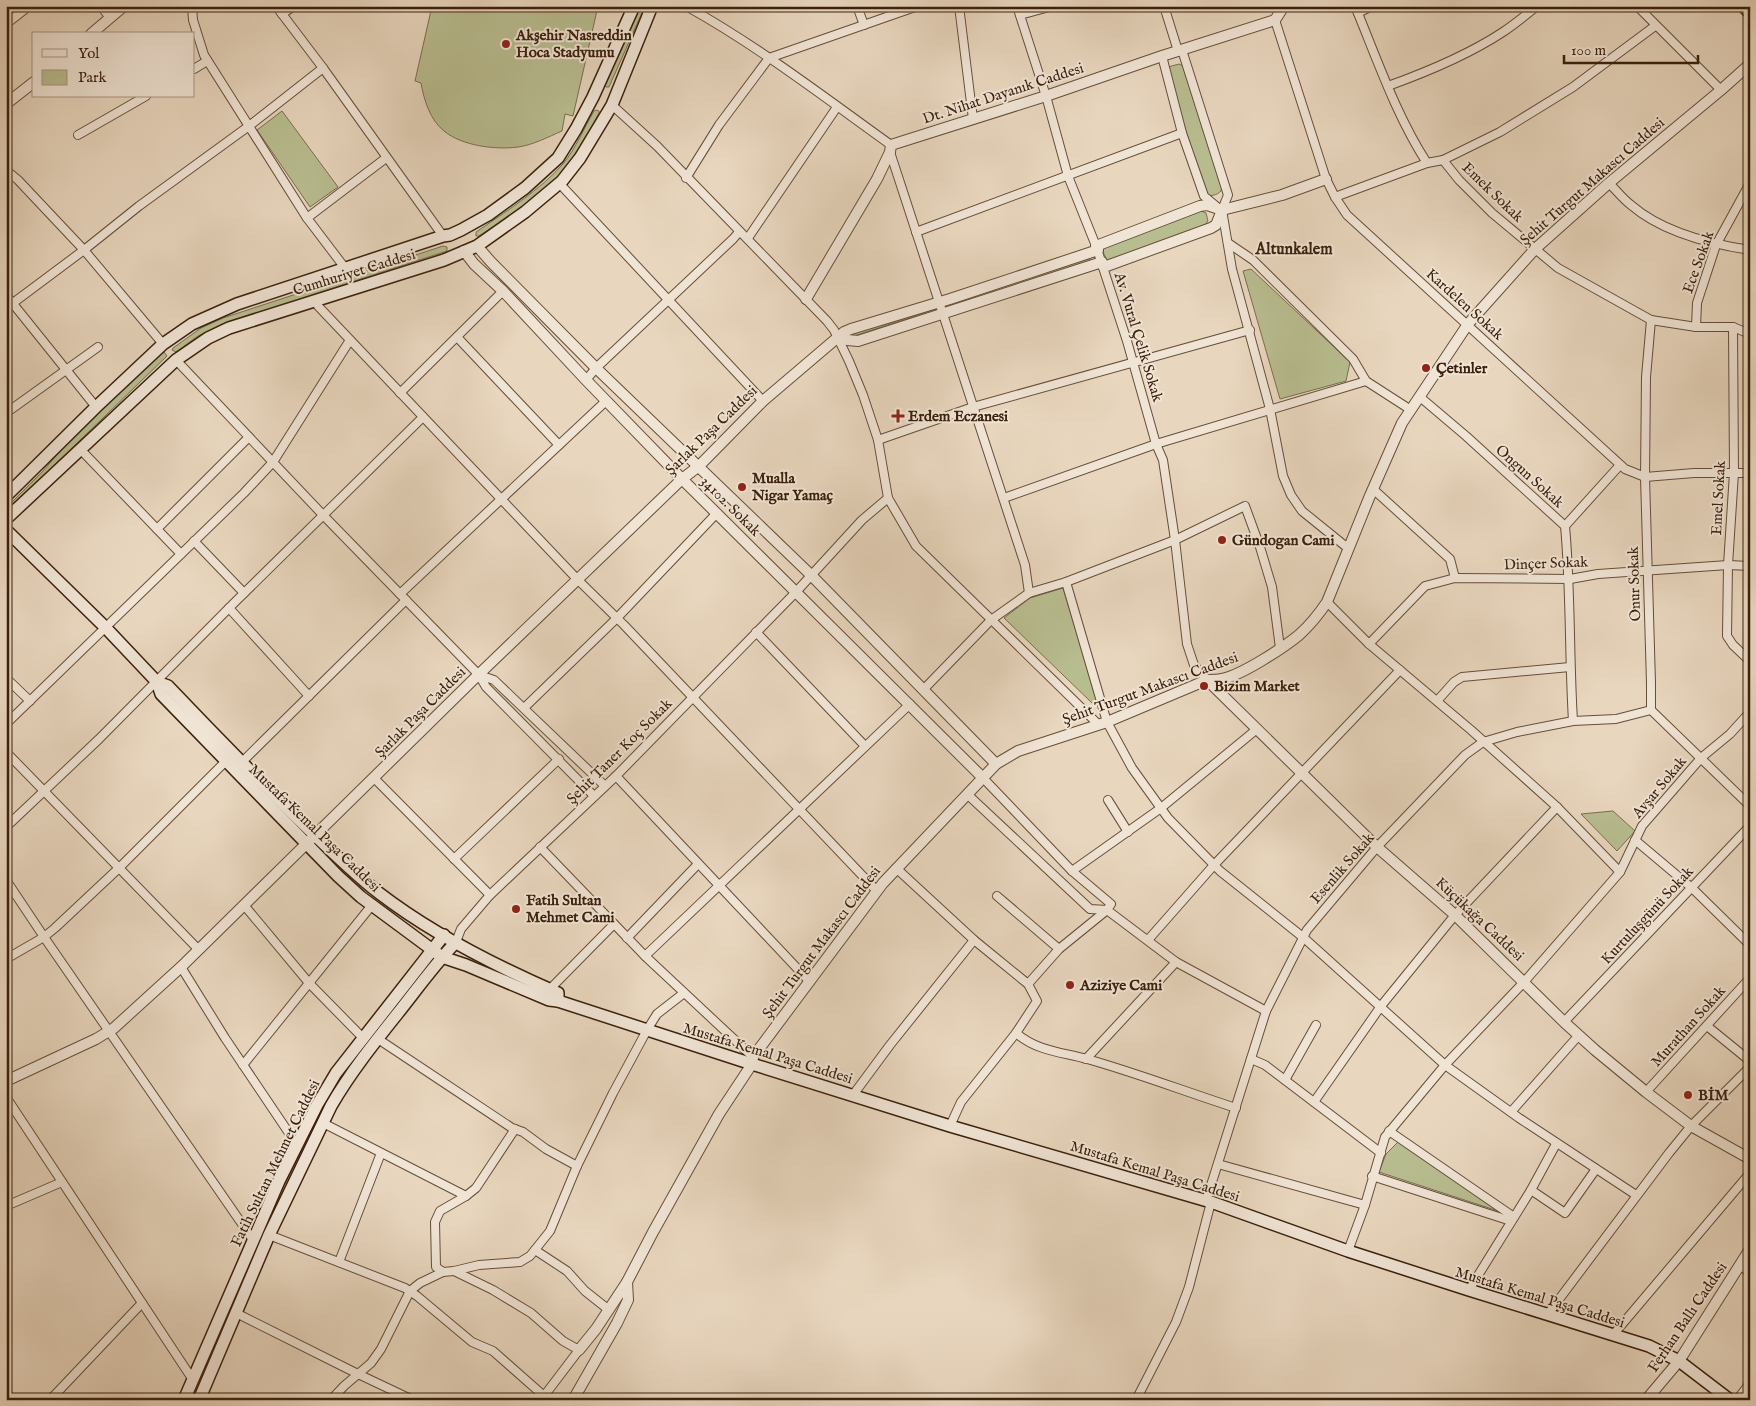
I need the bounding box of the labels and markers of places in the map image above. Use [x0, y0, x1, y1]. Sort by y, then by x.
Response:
place label: Akşehir Nasreddin Hoca Stadyumu [515, 26, 632, 62]
marker: Akşehir Nasreddin Hoca Stadyumu [500, 38, 512, 50]
place label: Çetinler [1436, 359, 1488, 378]
marker: Çetinler [1420, 362, 1432, 374]
place label: Erdem Eczanesi [908, 407, 1008, 426]
marker: Erdem Eczanesi [892, 410, 904, 422]
place label: Mualla Nigar Yamaç [751, 469, 834, 505]
marker: Mualla Nigar Yamaç [736, 481, 748, 493]
place label: Gündogan Cami [1232, 531, 1334, 550]
marker: Gündogan Cami [1216, 534, 1228, 546]
place label: Bizim Market [1214, 677, 1301, 696]
marker: Bizim Market [1198, 680, 1210, 692]
place label: Fatih Sultan Mehmet Cami [526, 891, 615, 927]
marker: Fatih Sultan Mehmet Cami [510, 903, 522, 915]
place label: Aziziye Cami [1079, 976, 1162, 995]
marker: Aziziye Cami [1064, 979, 1076, 991]
place label: BİM [1698, 1086, 1728, 1105]
marker: BİM [1682, 1089, 1694, 1101]

